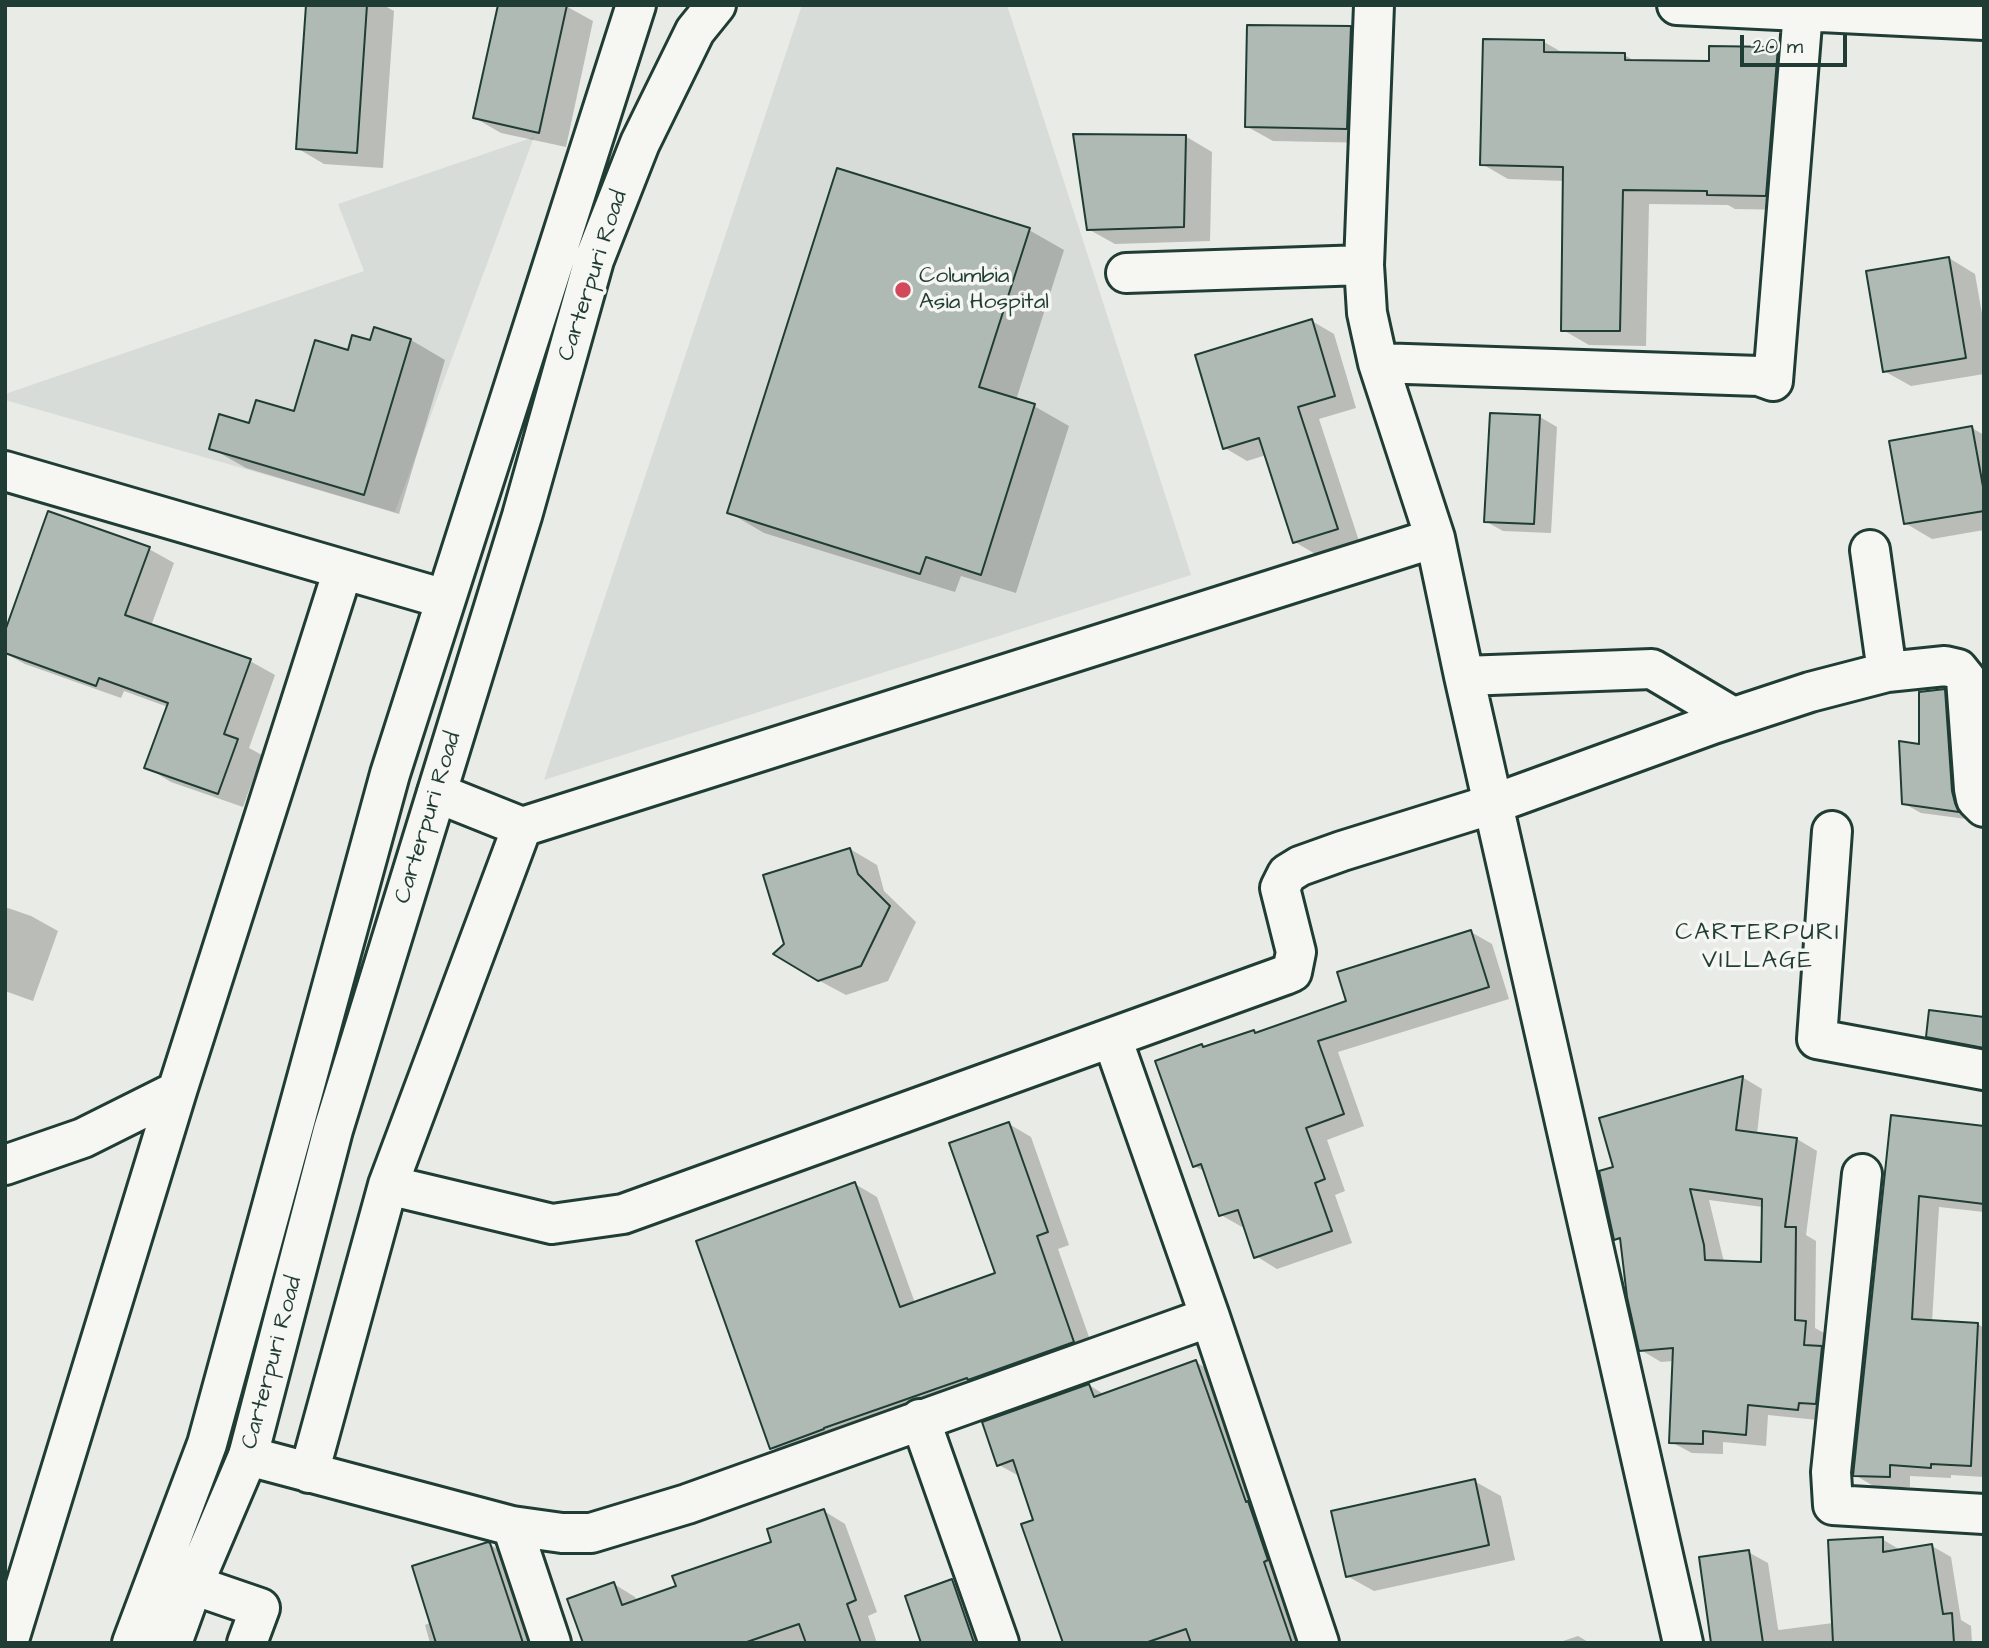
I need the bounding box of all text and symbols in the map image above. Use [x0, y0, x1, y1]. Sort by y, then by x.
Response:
scale bar [1744, 21, 1851, 65]
text: 20 m [1753, 32, 1803, 61]
street label: Carterpuri Road [553, 187, 635, 365]
place label: Columbia Asia Hospital [919, 263, 1049, 317]
marker: Columbia Asia Hospital [893, 280, 913, 300]
street label: Carterpuri Road [390, 729, 468, 907]
district label: CARTERPURI VILLAGE [1677, 920, 1839, 976]
street label: Carterpuri Road [237, 1274, 309, 1452]

